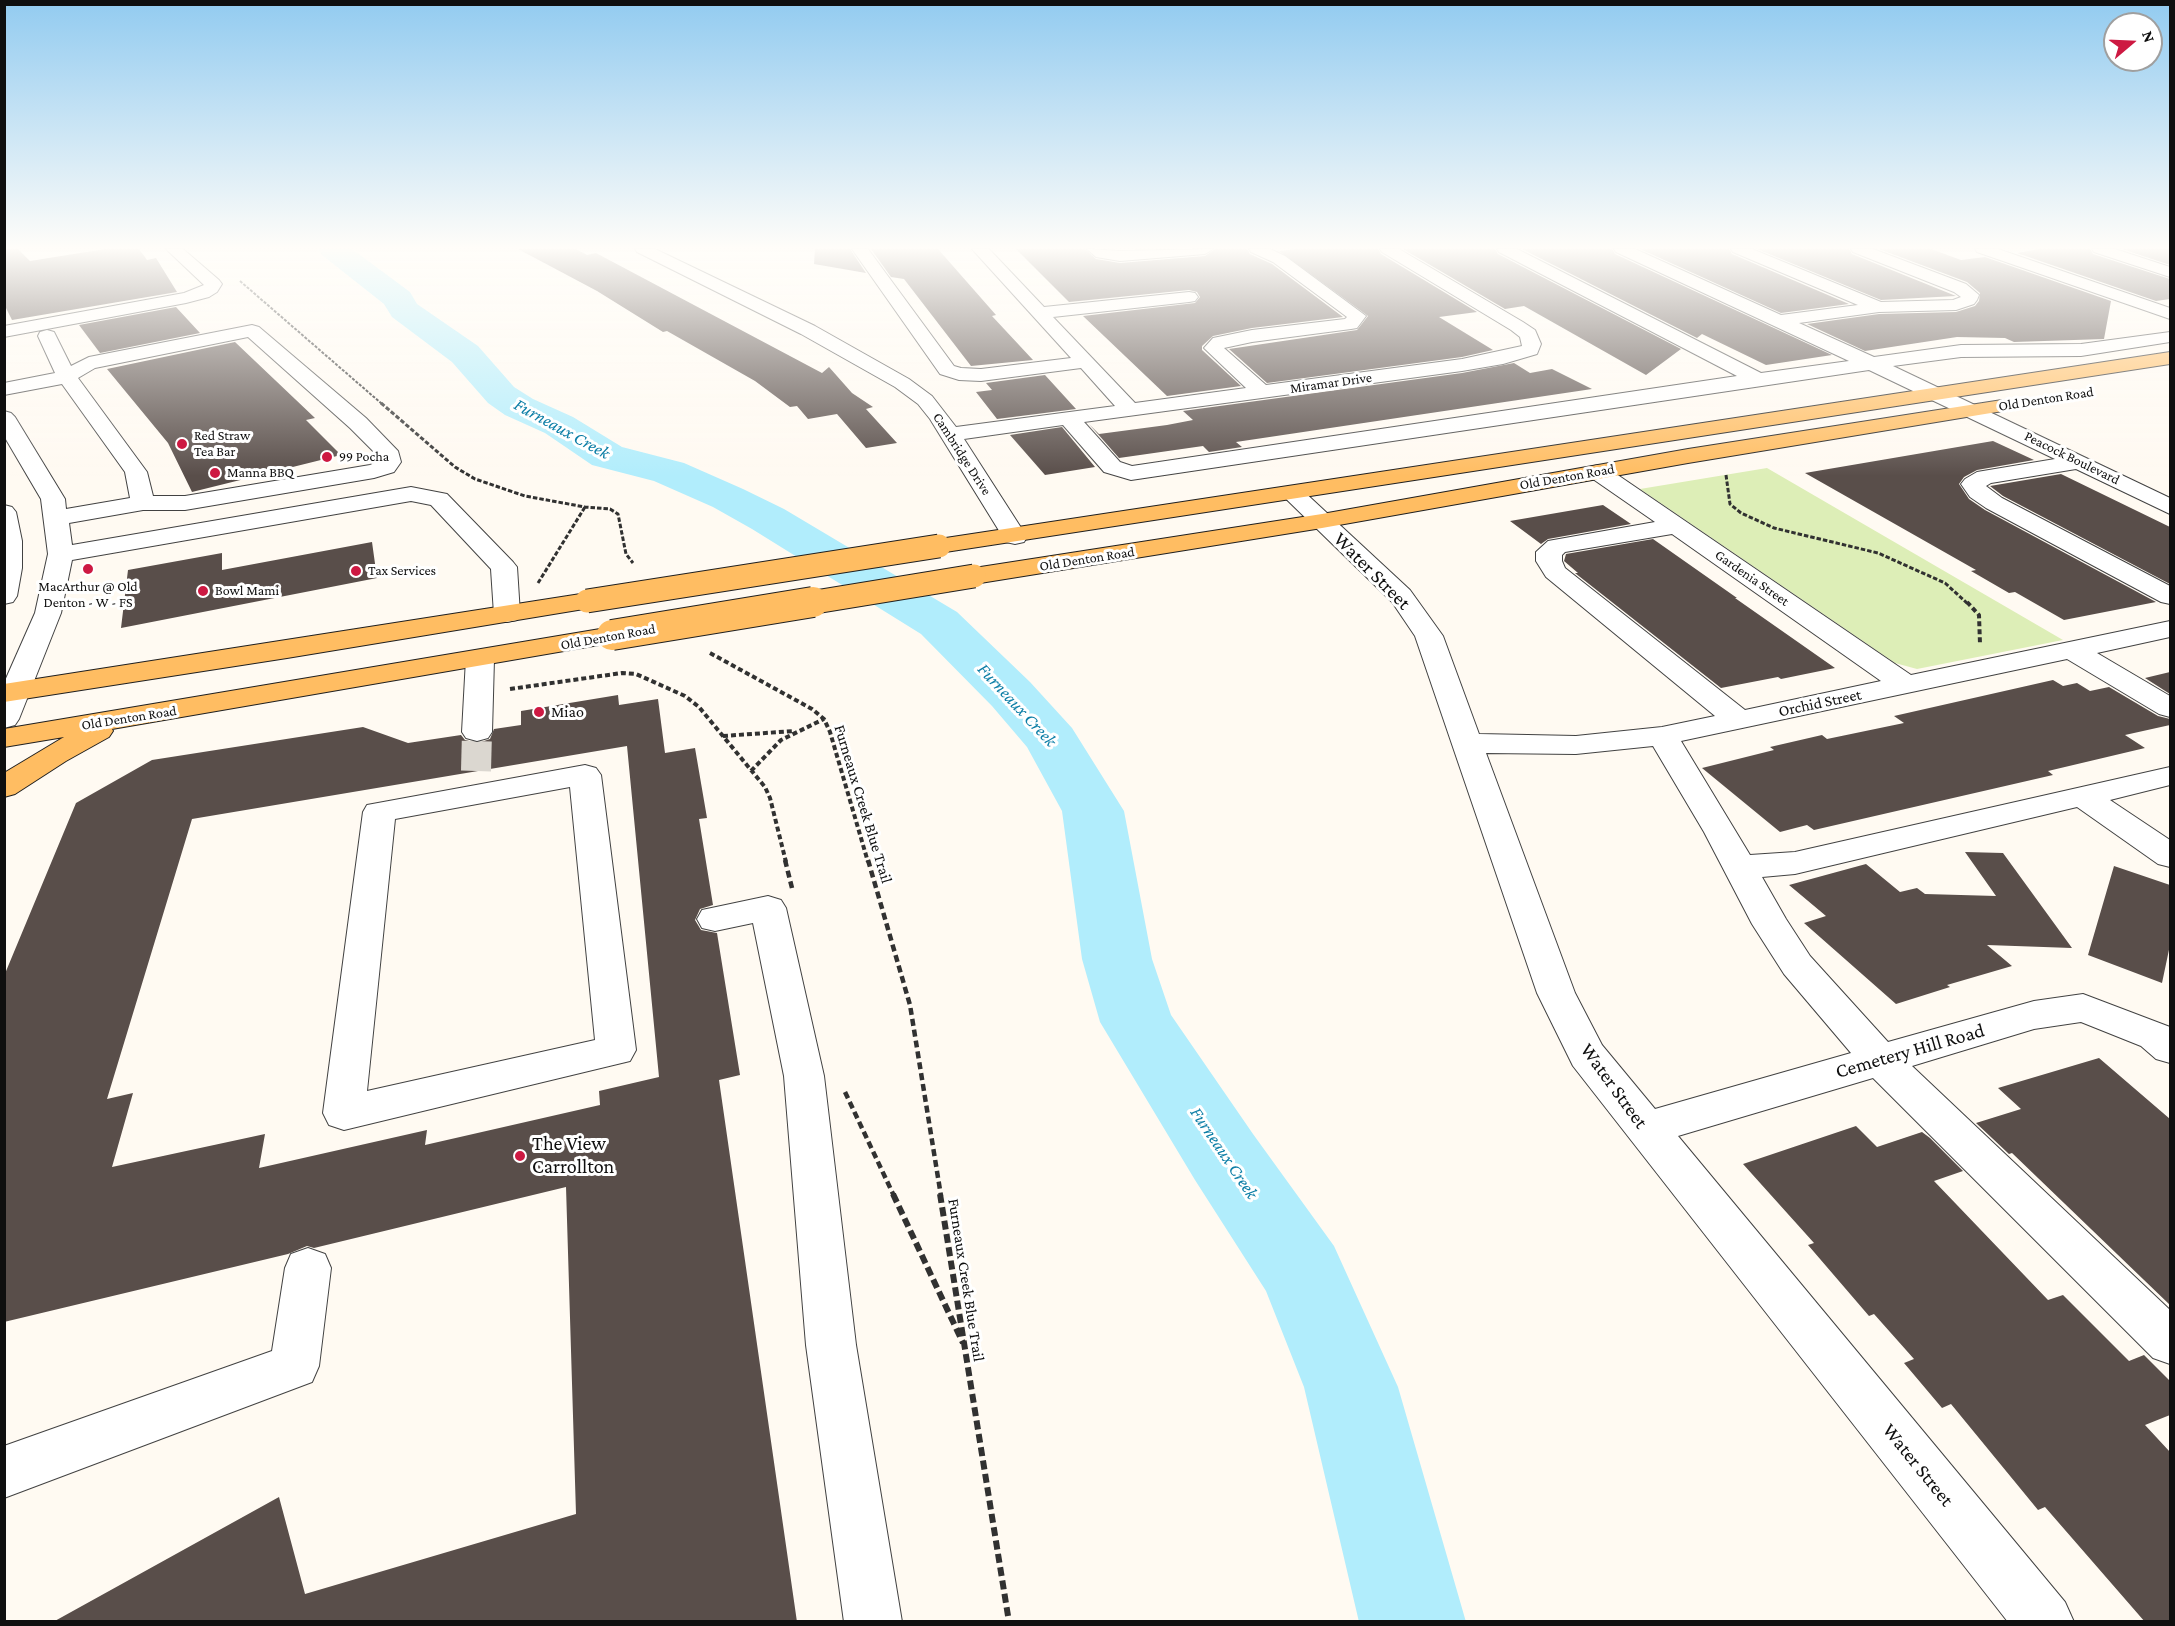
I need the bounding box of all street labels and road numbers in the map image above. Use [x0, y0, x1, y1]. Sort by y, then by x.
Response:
street label: Miramar Drive [1289, 369, 1373, 397]
street label: Old Denton Road [1997, 383, 2095, 415]
street label: Cambridge Drive [929, 410, 995, 498]
street label: Peacock Boulevard [2022, 428, 2122, 488]
street label: Old Denton Road [1518, 460, 1616, 494]
street label: Water Street [1328, 527, 1416, 615]
street label: Old Denton Road [1038, 543, 1136, 575]
street label: Gardenia Street [1712, 546, 1792, 610]
street label: Old Denton Road [559, 620, 657, 654]
street label: Orchid Street [1777, 685, 1863, 721]
street label: Old Denton Road [80, 702, 178, 734]
street label: Furneaux Creek Blue Trail [830, 722, 896, 886]
street label: Cemetery Hill Road [1833, 1018, 1987, 1084]
street label: Water Street [1575, 1039, 1653, 1133]
street label: Furneaux Creek Blue Trail [944, 1197, 988, 1363]
street label: Water Street [1877, 1419, 1959, 1511]

